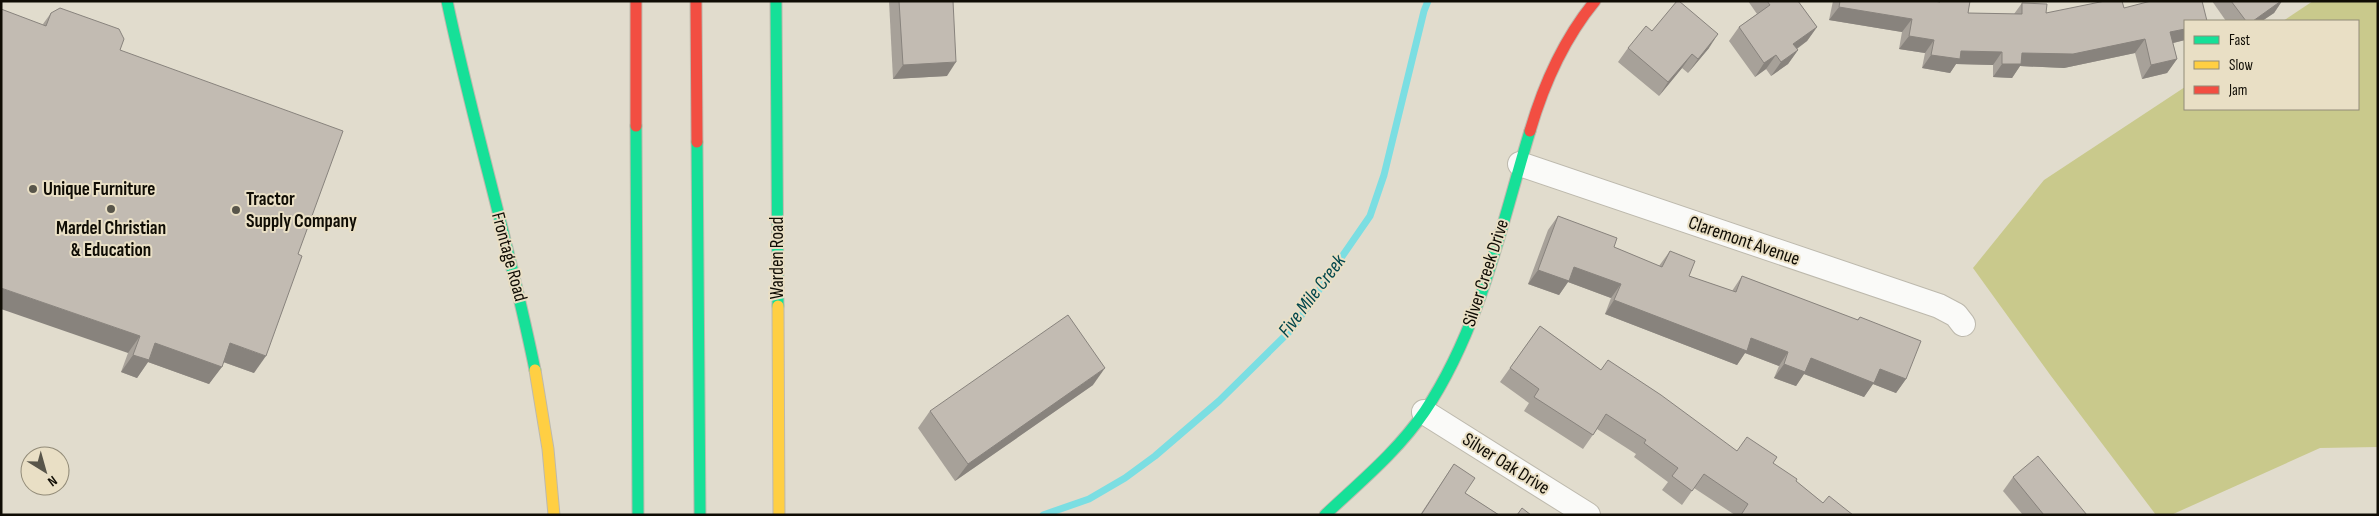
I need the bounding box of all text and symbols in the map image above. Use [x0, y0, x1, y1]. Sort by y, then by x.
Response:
legend [2184, 20, 2359, 110]
text: Fast [2229, 31, 2251, 50]
text: Slow [2229, 56, 2253, 75]
text: Jam [2228, 81, 2247, 100]
place label: Unique Furniture [43, 178, 155, 201]
marker: Unique Furniture [27, 183, 39, 195]
place label: Tractor Supply Company [246, 188, 357, 233]
marker: Mardel Christian & Education [105, 203, 117, 215]
marker: Tractor Supply Company [230, 204, 242, 216]
street label: Frontage Road [486, 210, 532, 304]
street label: Claremont Avenue [1685, 211, 1803, 271]
street label: Silver Creek Drive [1458, 216, 1514, 330]
place label: Mardel Christian & Education [56, 217, 166, 262]
street label: Warden Road [766, 217, 789, 299]
water label: Five Mile Creek [1273, 249, 1351, 342]
street label: Silver Oak Drive [1458, 428, 1554, 500]
north arrow [20, 446, 70, 496]
text: N [44, 472, 61, 490]

